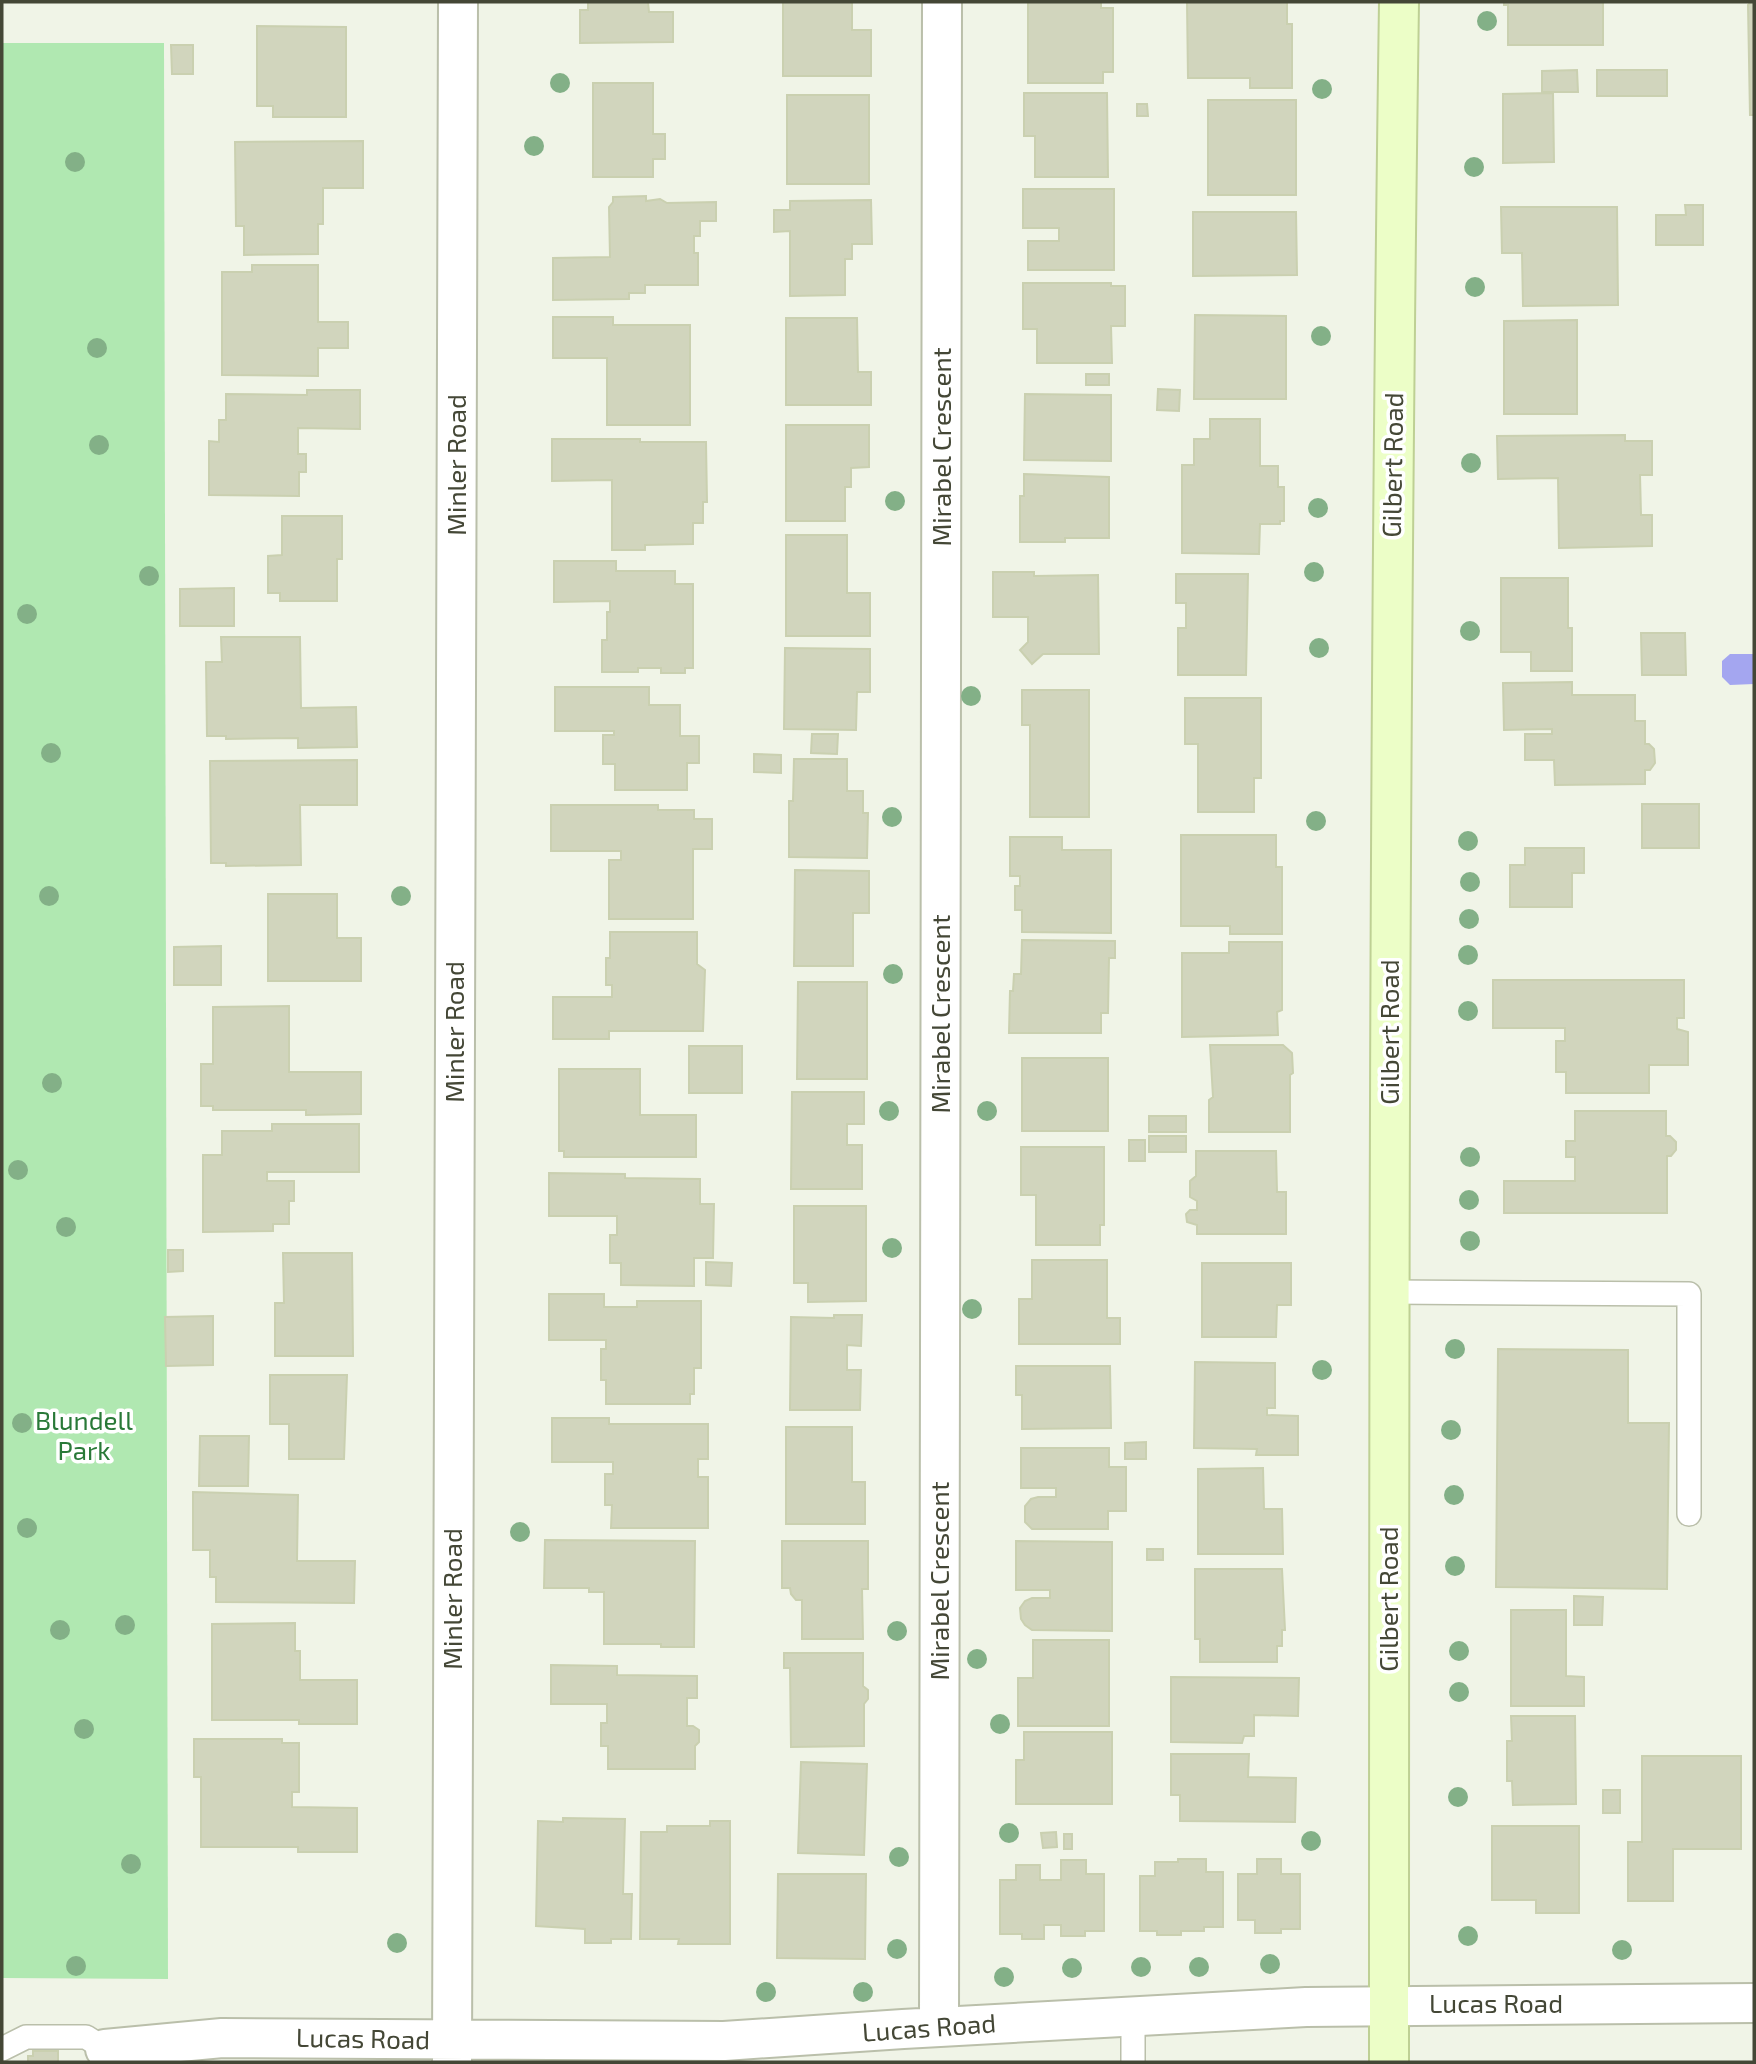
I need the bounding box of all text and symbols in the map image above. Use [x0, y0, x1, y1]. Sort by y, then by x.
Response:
street label: Mirabel Crescent [925, 347, 956, 547]
street label: Gilbert Road [1375, 392, 1408, 538]
street label: Minler Road [440, 394, 471, 536]
street label: Mirabel Crescent [924, 914, 955, 1114]
street label: Gilbert Road [1373, 959, 1404, 1105]
street label: Minler Road [438, 961, 469, 1103]
park label: Blundell Park [35, 1404, 133, 1465]
street label: Mirabel Crescent [923, 1481, 954, 1681]
street label: Gilbert Road [1372, 1526, 1403, 1672]
street label: Minler Road [436, 1528, 467, 1670]
street label: Lucas Road [1429, 1987, 1563, 2018]
street label: Lucas Road [861, 2006, 997, 2047]
street label: Lucas Road [296, 2021, 430, 2054]

